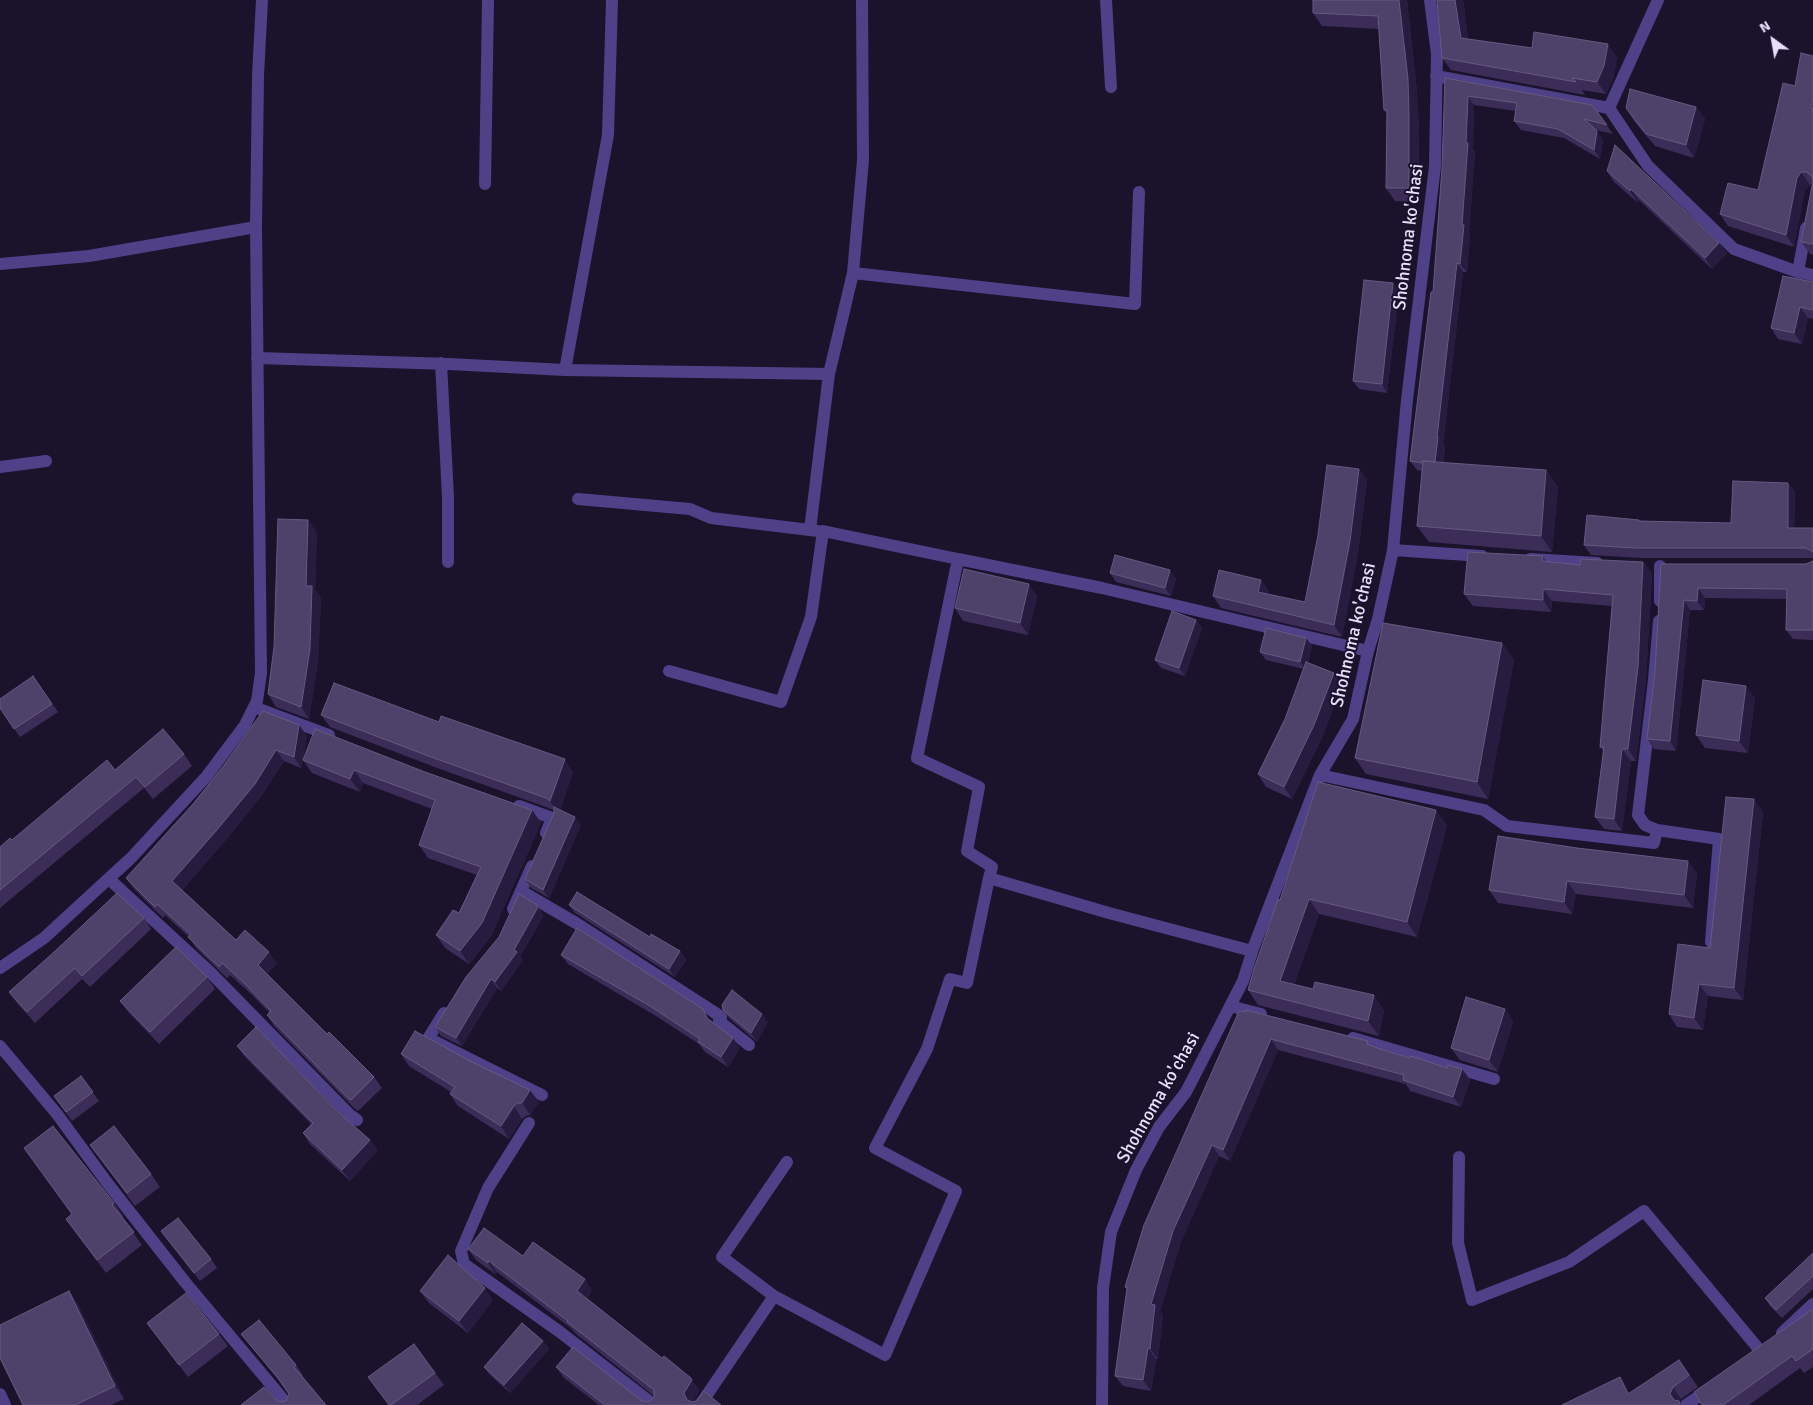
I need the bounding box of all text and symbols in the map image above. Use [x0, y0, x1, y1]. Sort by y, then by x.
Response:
north arrow [1748, 15, 1798, 65]
text: N [1756, 17, 1773, 37]
street label: Shohnoma ko'chasi [1389, 162, 1429, 312]
street label: Shohnoma ko'chasi [1327, 561, 1381, 709]
street label: Shohnoma ko'chasi [1113, 1029, 1205, 1167]

